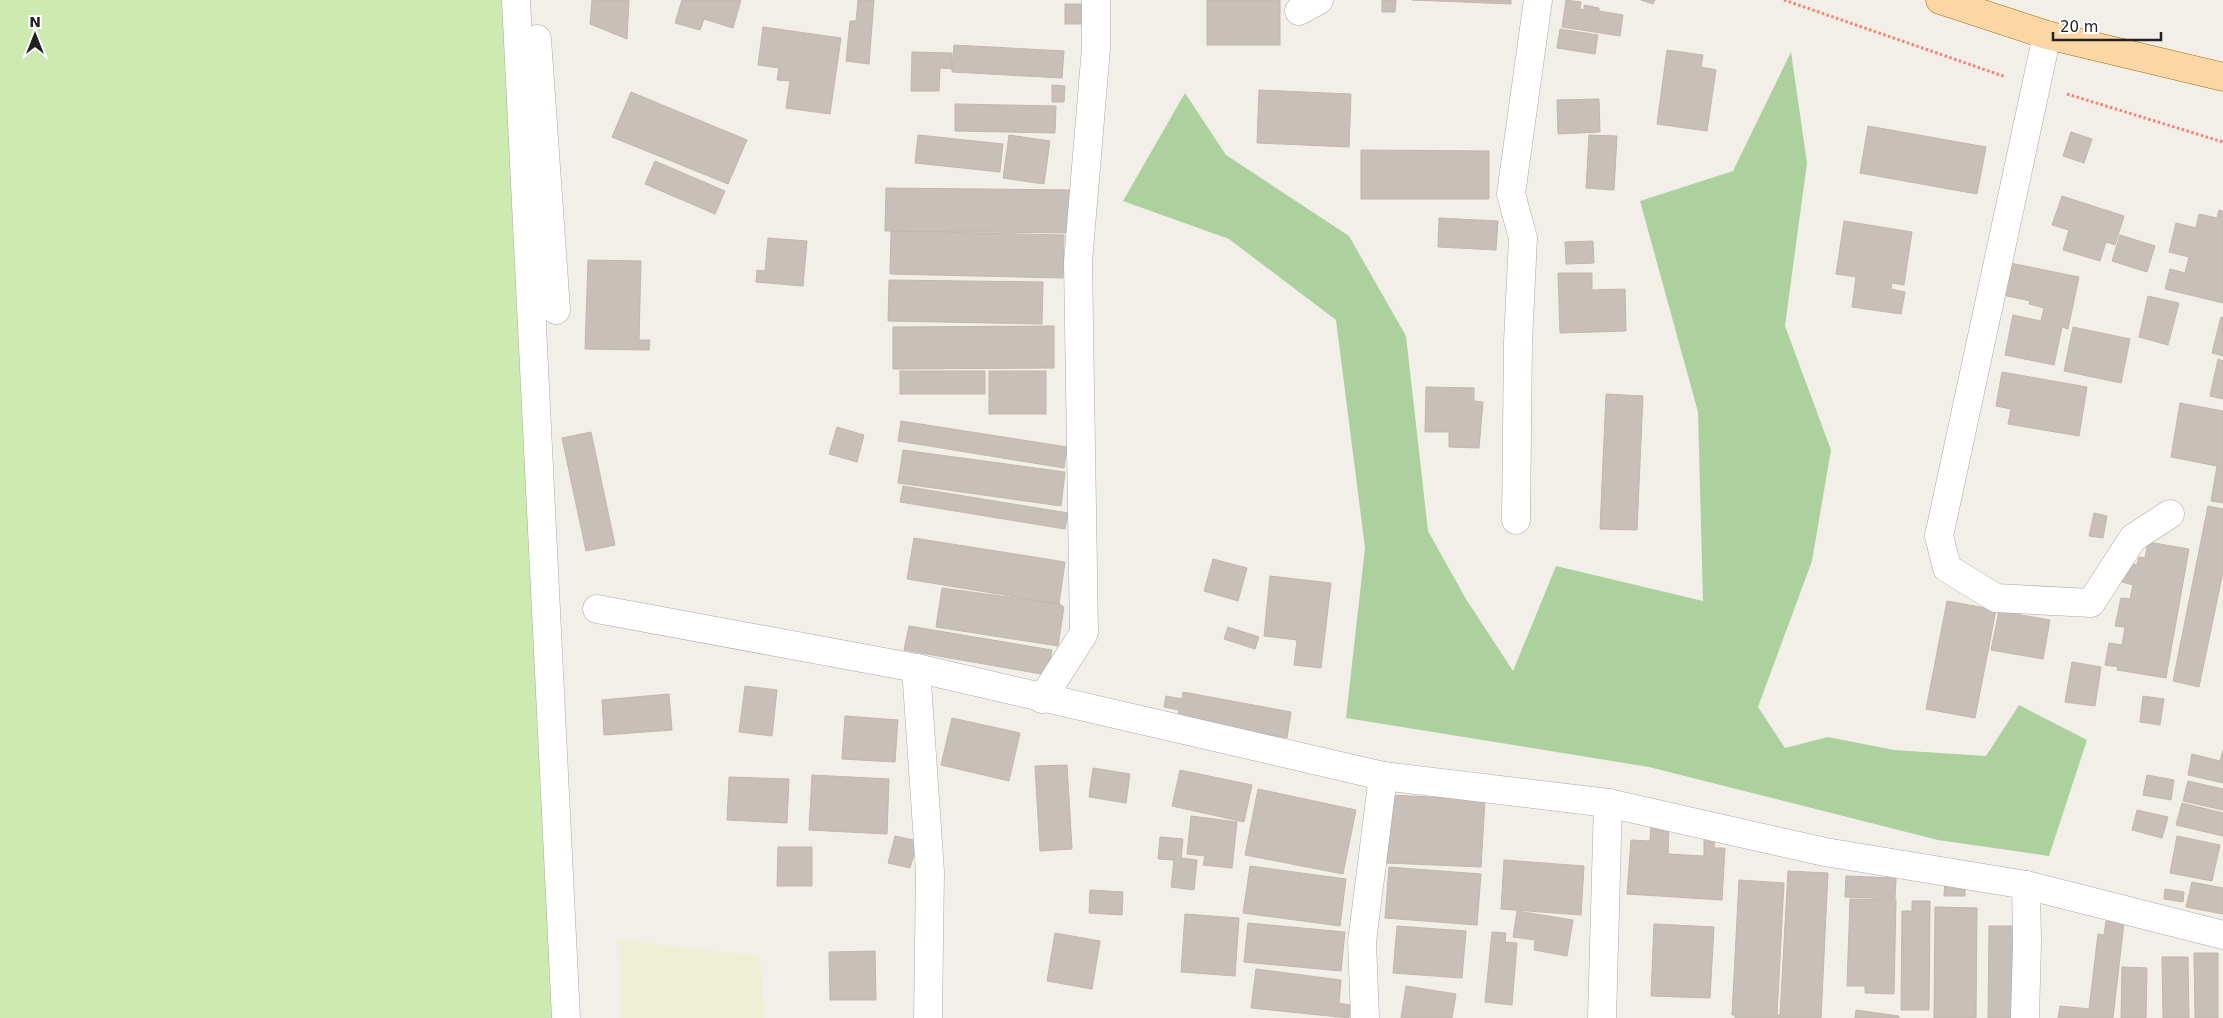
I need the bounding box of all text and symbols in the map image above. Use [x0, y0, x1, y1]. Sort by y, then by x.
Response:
north arrow [10, 10, 60, 60]
scale bar [2053, 10, 2160, 42]
text: N [29, 14, 41, 30]
text: 20 m [2060, 18, 2098, 36]

